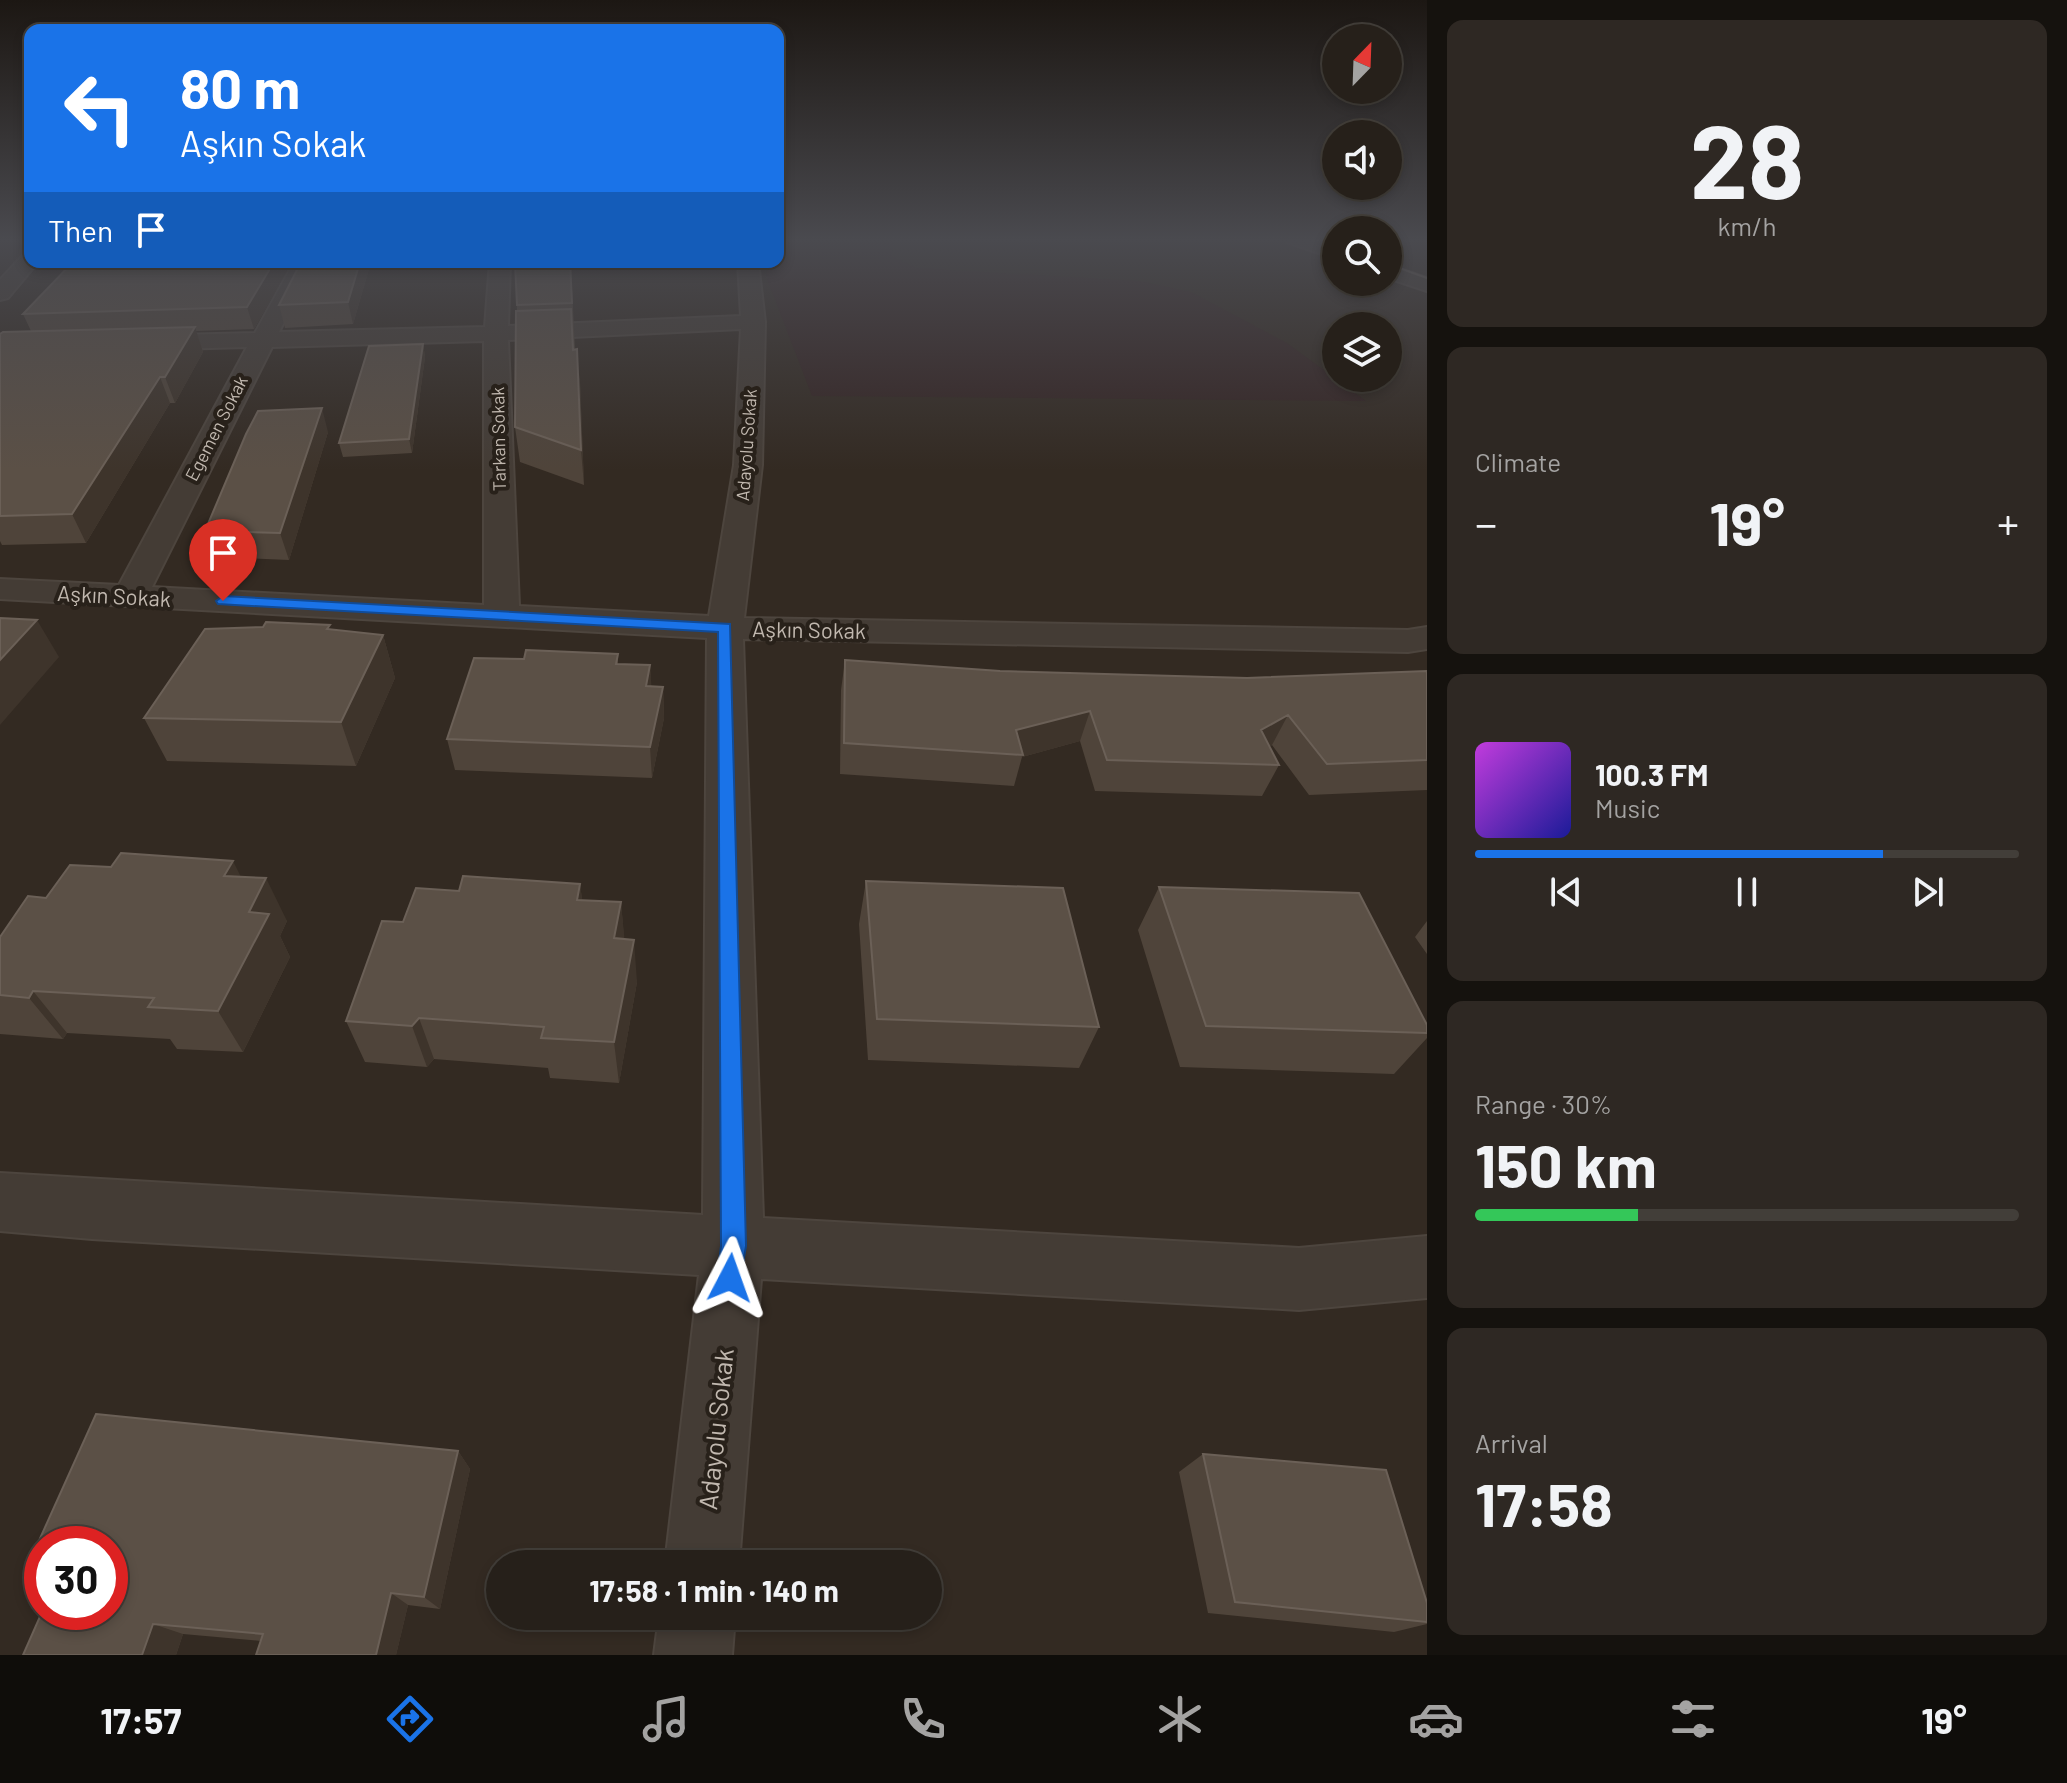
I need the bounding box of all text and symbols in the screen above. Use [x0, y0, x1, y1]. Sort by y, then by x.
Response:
north arrow [1322, 24, 1402, 104]
map controls [1322, 24, 1402, 392]
text: 80 m [180, 53, 300, 120]
icon: left [48, 56, 152, 160]
text: 28 [1690, 95, 1804, 220]
button: sound [1322, 120, 1402, 200]
text: Aşkın Sokak [180, 121, 366, 164]
icon: arrive [129, 208, 173, 252]
text: km/h [1718, 210, 1776, 241]
text: Then [48, 212, 113, 248]
button: search [1322, 216, 1402, 296]
button: layers [1322, 312, 1402, 392]
street label: Egemen Sokak [180, 372, 252, 484]
street label: Tarkan Sokak [486, 387, 510, 491]
street label: Adayolu Sokak [731, 388, 761, 502]
text: Climate [1475, 446, 1561, 477]
text: 19° [1709, 486, 1785, 558]
text: − [1475, 496, 1497, 549]
text: + [1997, 496, 2019, 549]
pin [189, 519, 257, 601]
icon: arrive [201, 531, 245, 575]
street label: Aşkın Sokak [56, 579, 172, 611]
street label: Aşkın Sokak [752, 615, 866, 643]
text: 100.3 FM [1595, 756, 1708, 792]
text: Music [1595, 792, 1660, 823]
icon: previous [1544, 870, 1588, 914]
icon: pause [1725, 870, 1769, 914]
icon: next [1906, 870, 1950, 914]
text: Range · 30% [1475, 1088, 1612, 1119]
text: 150 km [1475, 1128, 1657, 1200]
position arrow [688, 1236, 772, 1320]
street label: Adayolu Sokak [691, 1347, 739, 1511]
text: Arrival [1475, 1427, 1548, 1458]
text: 17:58 [1475, 1467, 1613, 1539]
speed limit sign: 30 [24, 1526, 128, 1630]
text: 17:58 · 1 min · 140 m [589, 1572, 839, 1608]
icon: directions [382, 1691, 438, 1747]
icon: music [638, 1691, 694, 1747]
icon: phone [895, 1691, 951, 1747]
icon: climate [1152, 1691, 1208, 1747]
icon: car [1408, 1691, 1464, 1747]
icon: filters [1665, 1691, 1721, 1747]
text: 17:57 [100, 1698, 181, 1741]
text: 19° [1921, 1698, 1967, 1741]

